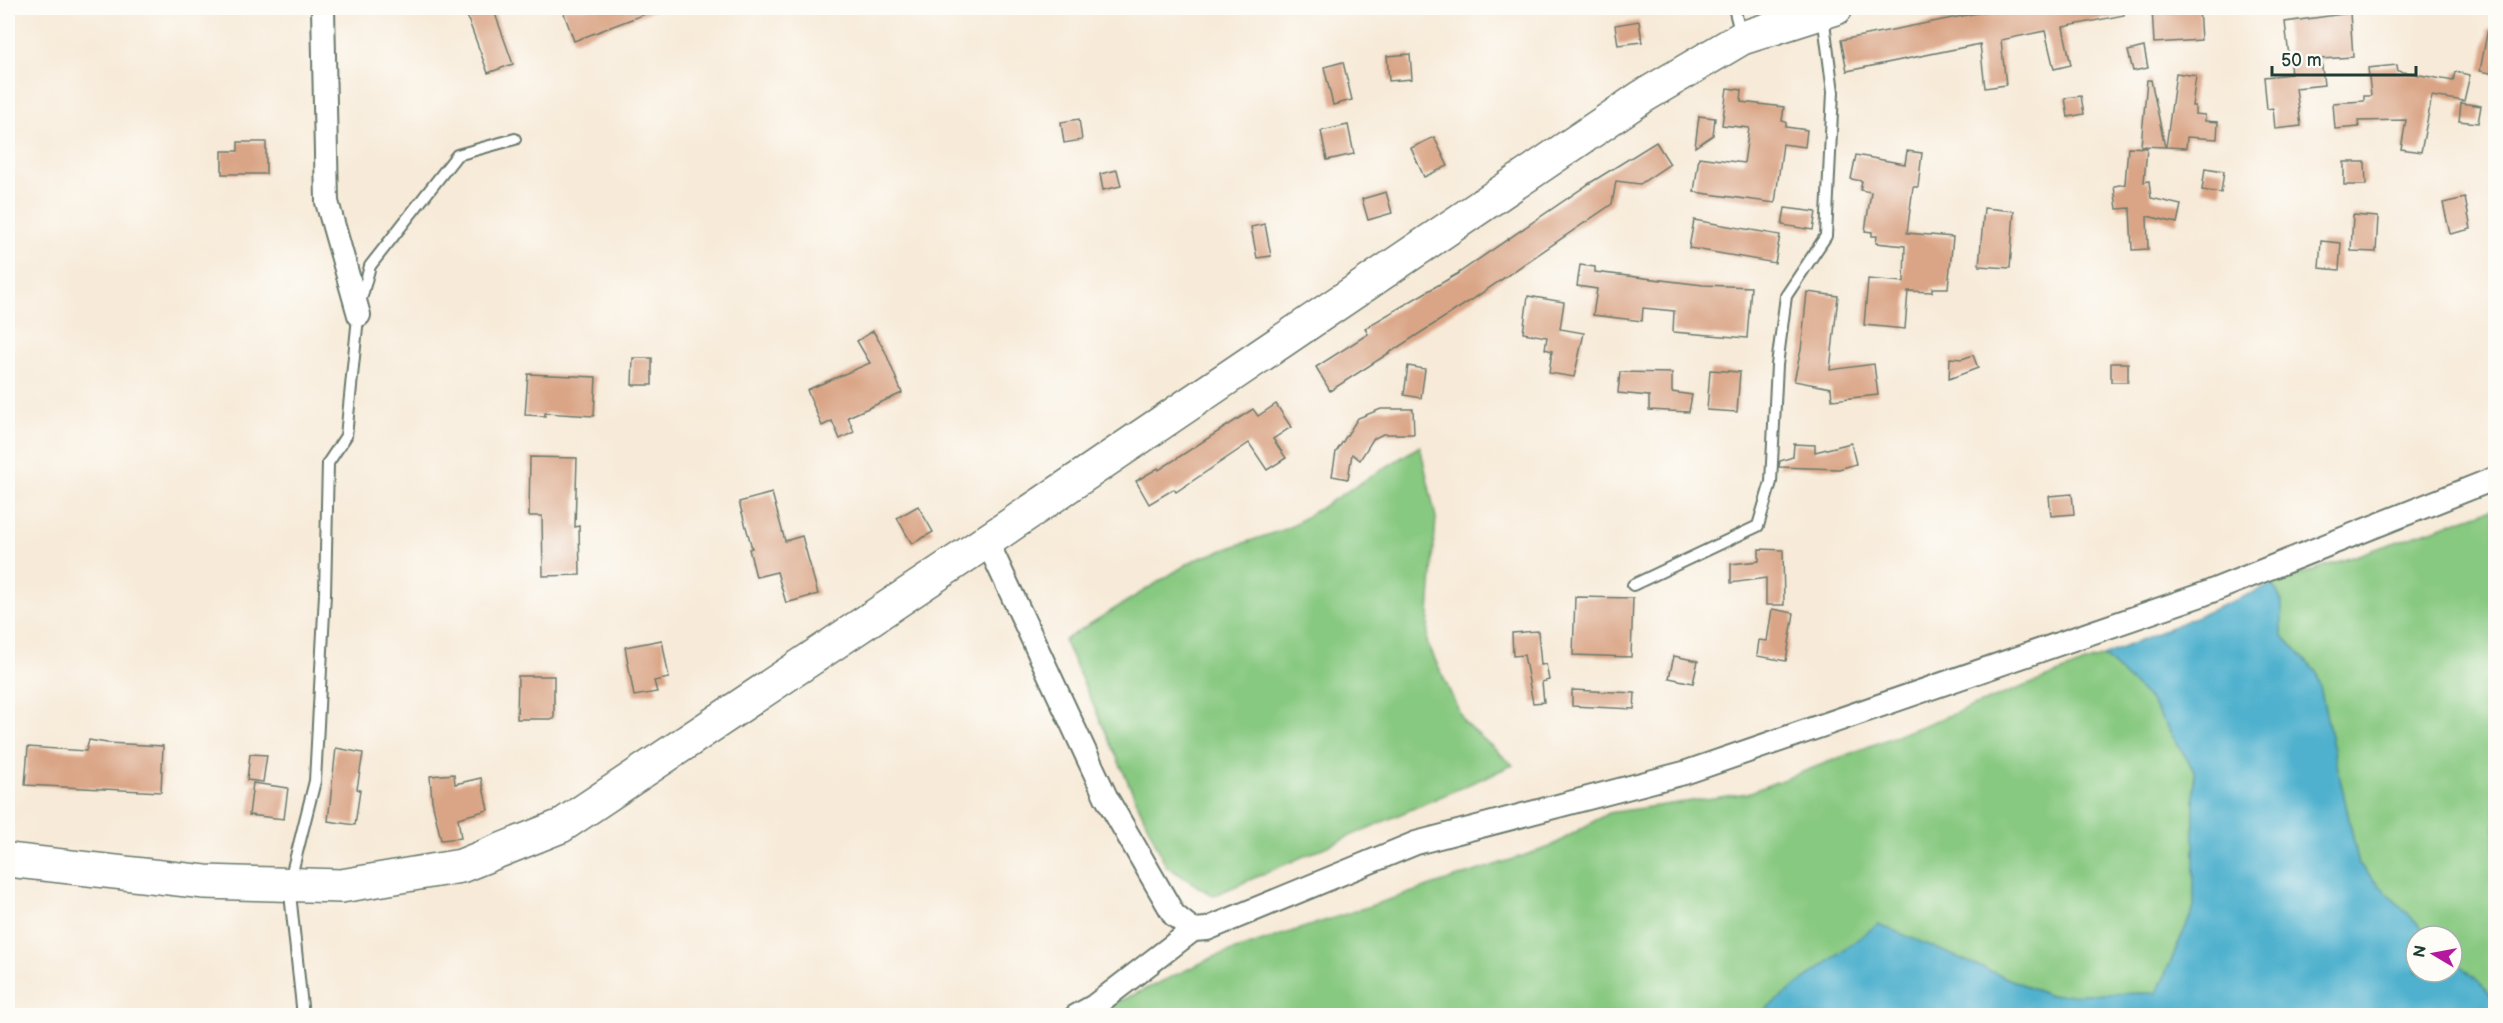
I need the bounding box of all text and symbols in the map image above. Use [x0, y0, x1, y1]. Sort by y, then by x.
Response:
scale bar [2272, 39, 2416, 77]
text: 50 m [2281, 50, 2322, 71]
north arrow [2404, 924, 2464, 984]
text: N [2410, 944, 2431, 959]

